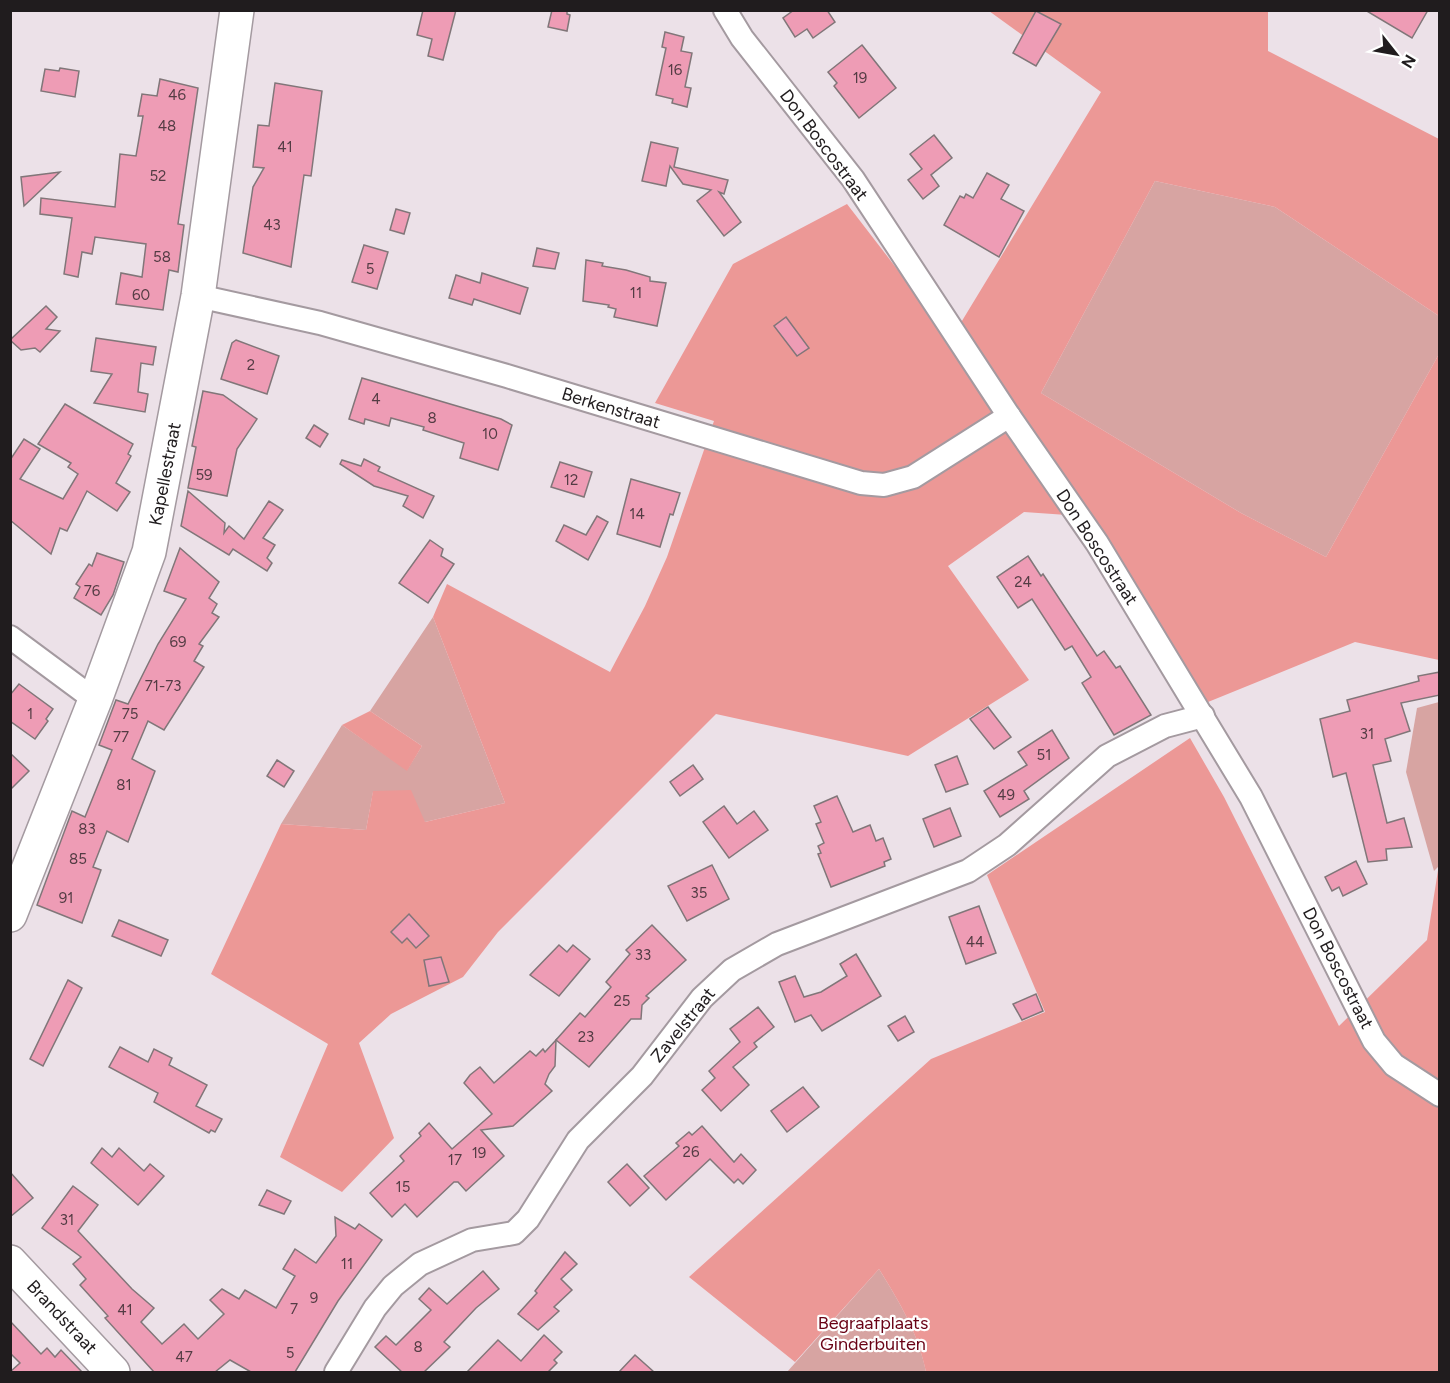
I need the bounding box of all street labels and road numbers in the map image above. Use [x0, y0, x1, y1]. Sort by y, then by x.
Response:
street label: Don Boscostraat [775, 85, 873, 205]
street label: Berkenstraat [559, 383, 663, 433]
street label: Kapellestraat [144, 420, 186, 527]
street label: Don Boscostraat [1051, 485, 1143, 609]
street label: Don Boscostraat [1298, 903, 1378, 1033]
street label: Zavelstraat [646, 983, 720, 1067]
street label: Brandstraat [22, 1275, 102, 1359]

